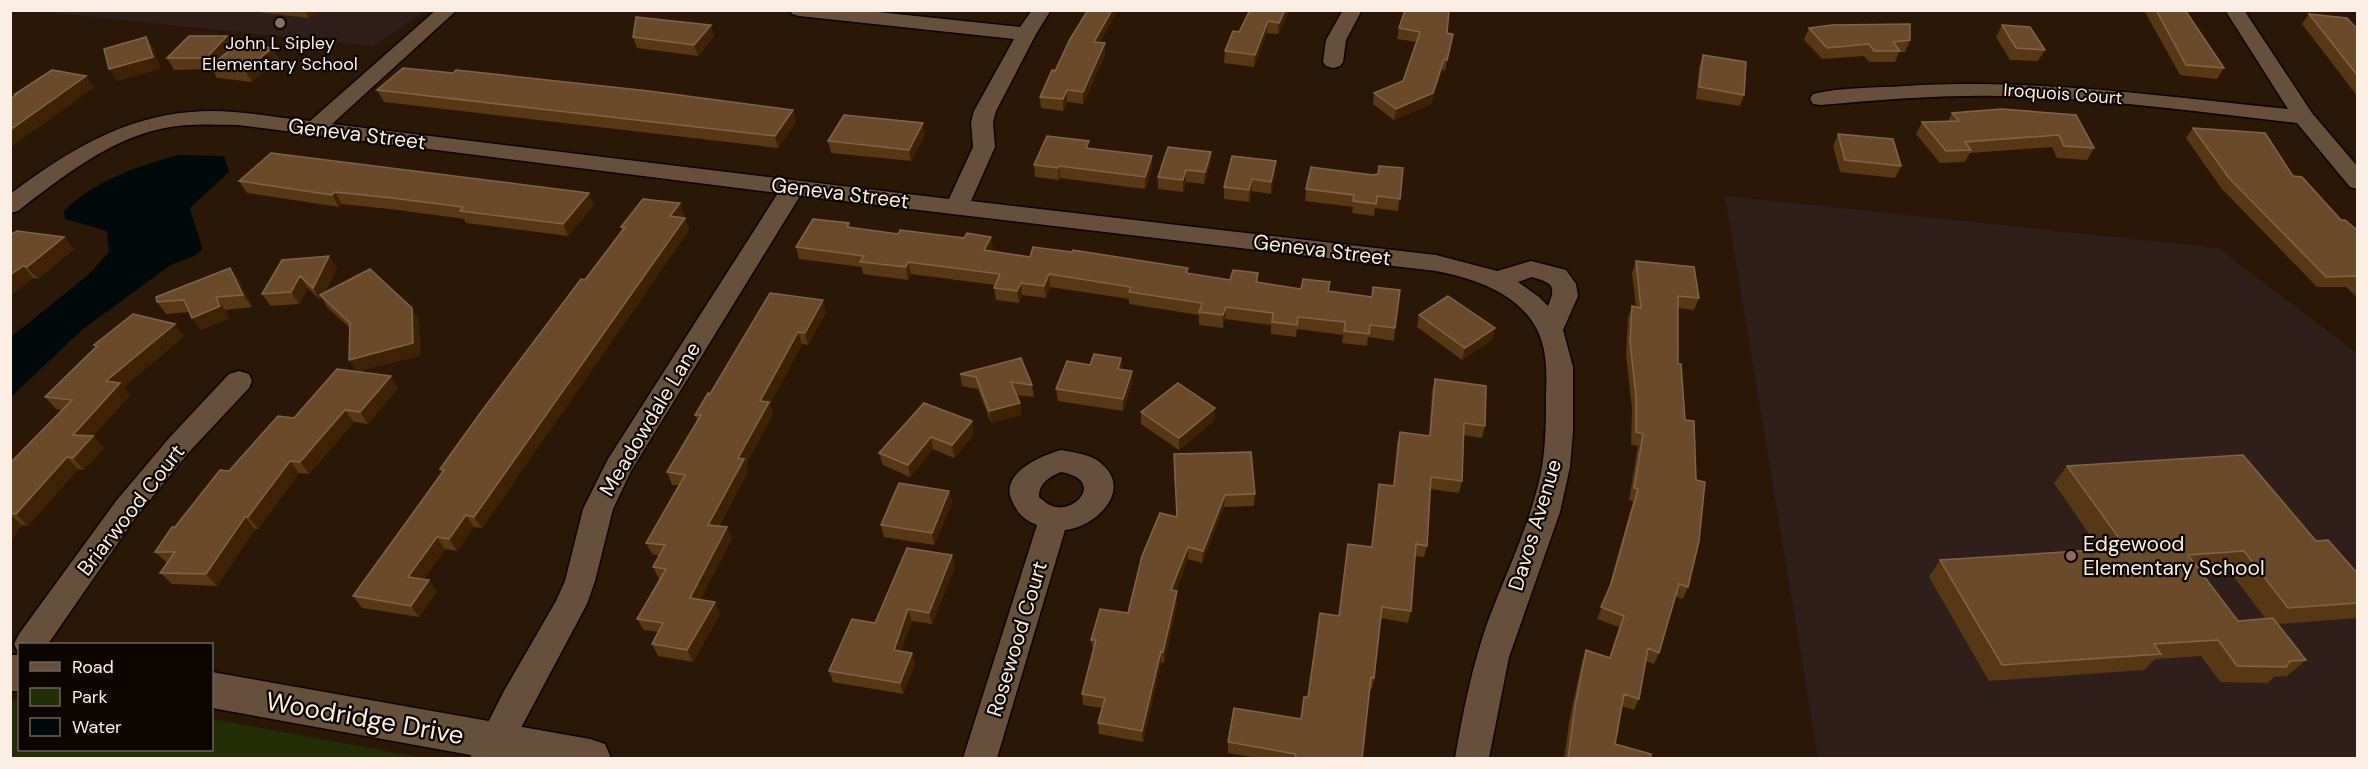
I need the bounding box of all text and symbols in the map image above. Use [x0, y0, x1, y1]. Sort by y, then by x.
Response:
marker: John L Sipley Elementary School [273, 16, 287, 30]
place label: John L Sipley Elementary School [202, 31, 358, 76]
street label: Iroquois Court [2003, 78, 2123, 110]
street label: Geneva Street [287, 112, 427, 156]
street label: Geneva Street [770, 171, 910, 215]
street label: Geneva Street [1252, 228, 1392, 272]
street label: Meadowdale Lane [593, 337, 707, 501]
street label: Briarwood Court [71, 439, 191, 581]
street label: Davos Avenue [1502, 456, 1568, 594]
place label: Edgewood Elementary School [2083, 530, 2265, 582]
marker: Edgewood Elementary School [2064, 549, 2078, 563]
street label: Rosewood Court [980, 558, 1054, 720]
legend [18, 643, 213, 751]
text: Road [72, 655, 114, 679]
street label: Woodridge Drive [263, 684, 467, 752]
text: Park [72, 685, 108, 709]
text: Water [72, 715, 122, 739]

